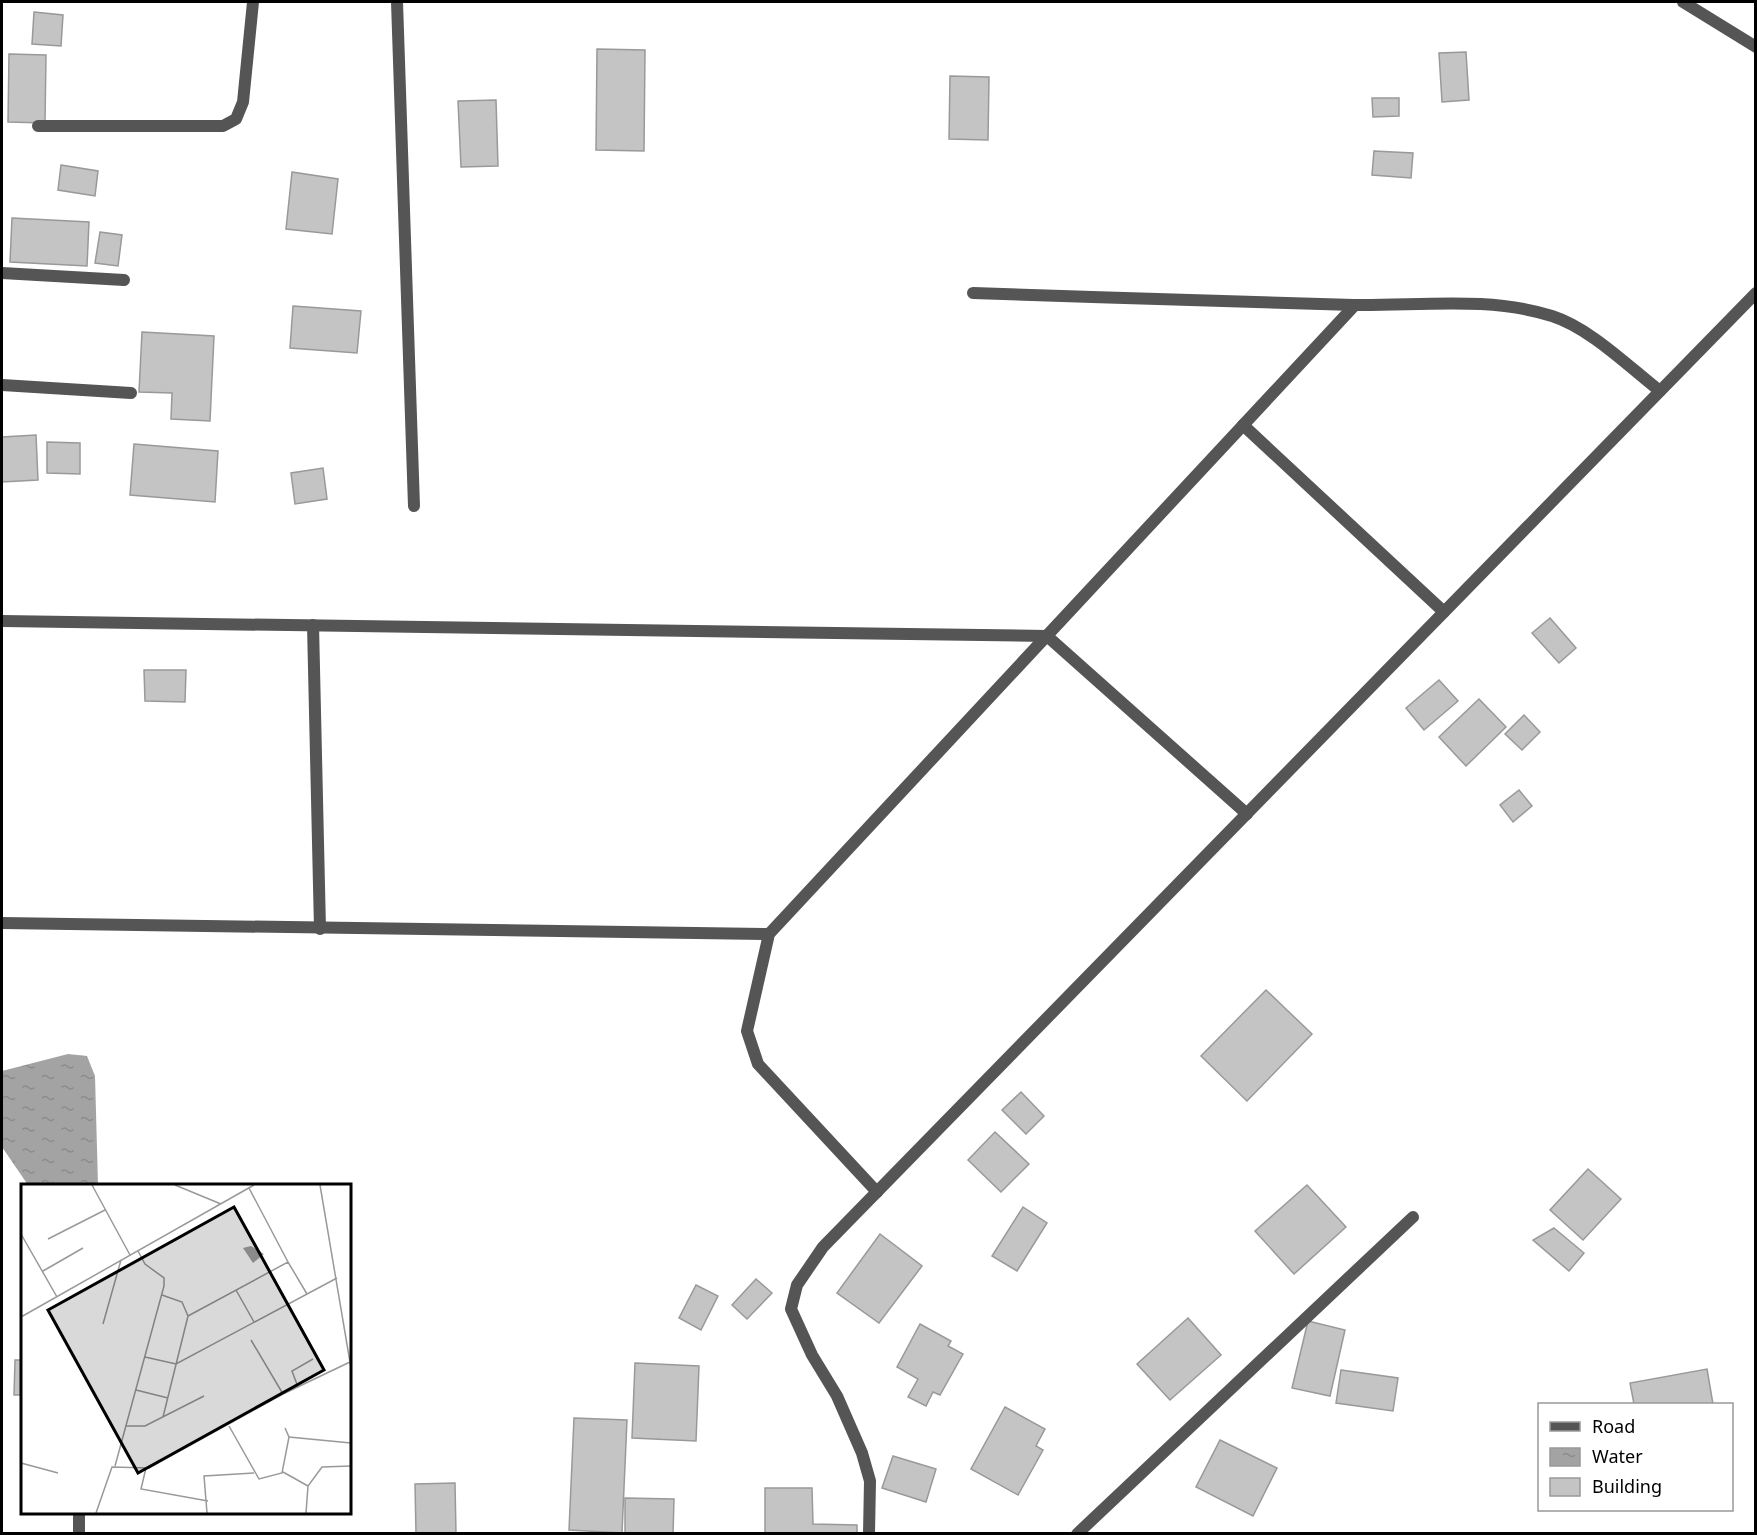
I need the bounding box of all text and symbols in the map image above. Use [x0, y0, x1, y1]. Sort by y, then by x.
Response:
inset map [21, 1184, 351, 1514]
legend [1538, 1403, 1733, 1511]
text: Road [1592, 1414, 1635, 1438]
text: Water [1592, 1444, 1643, 1468]
text: Building [1592, 1474, 1662, 1498]

